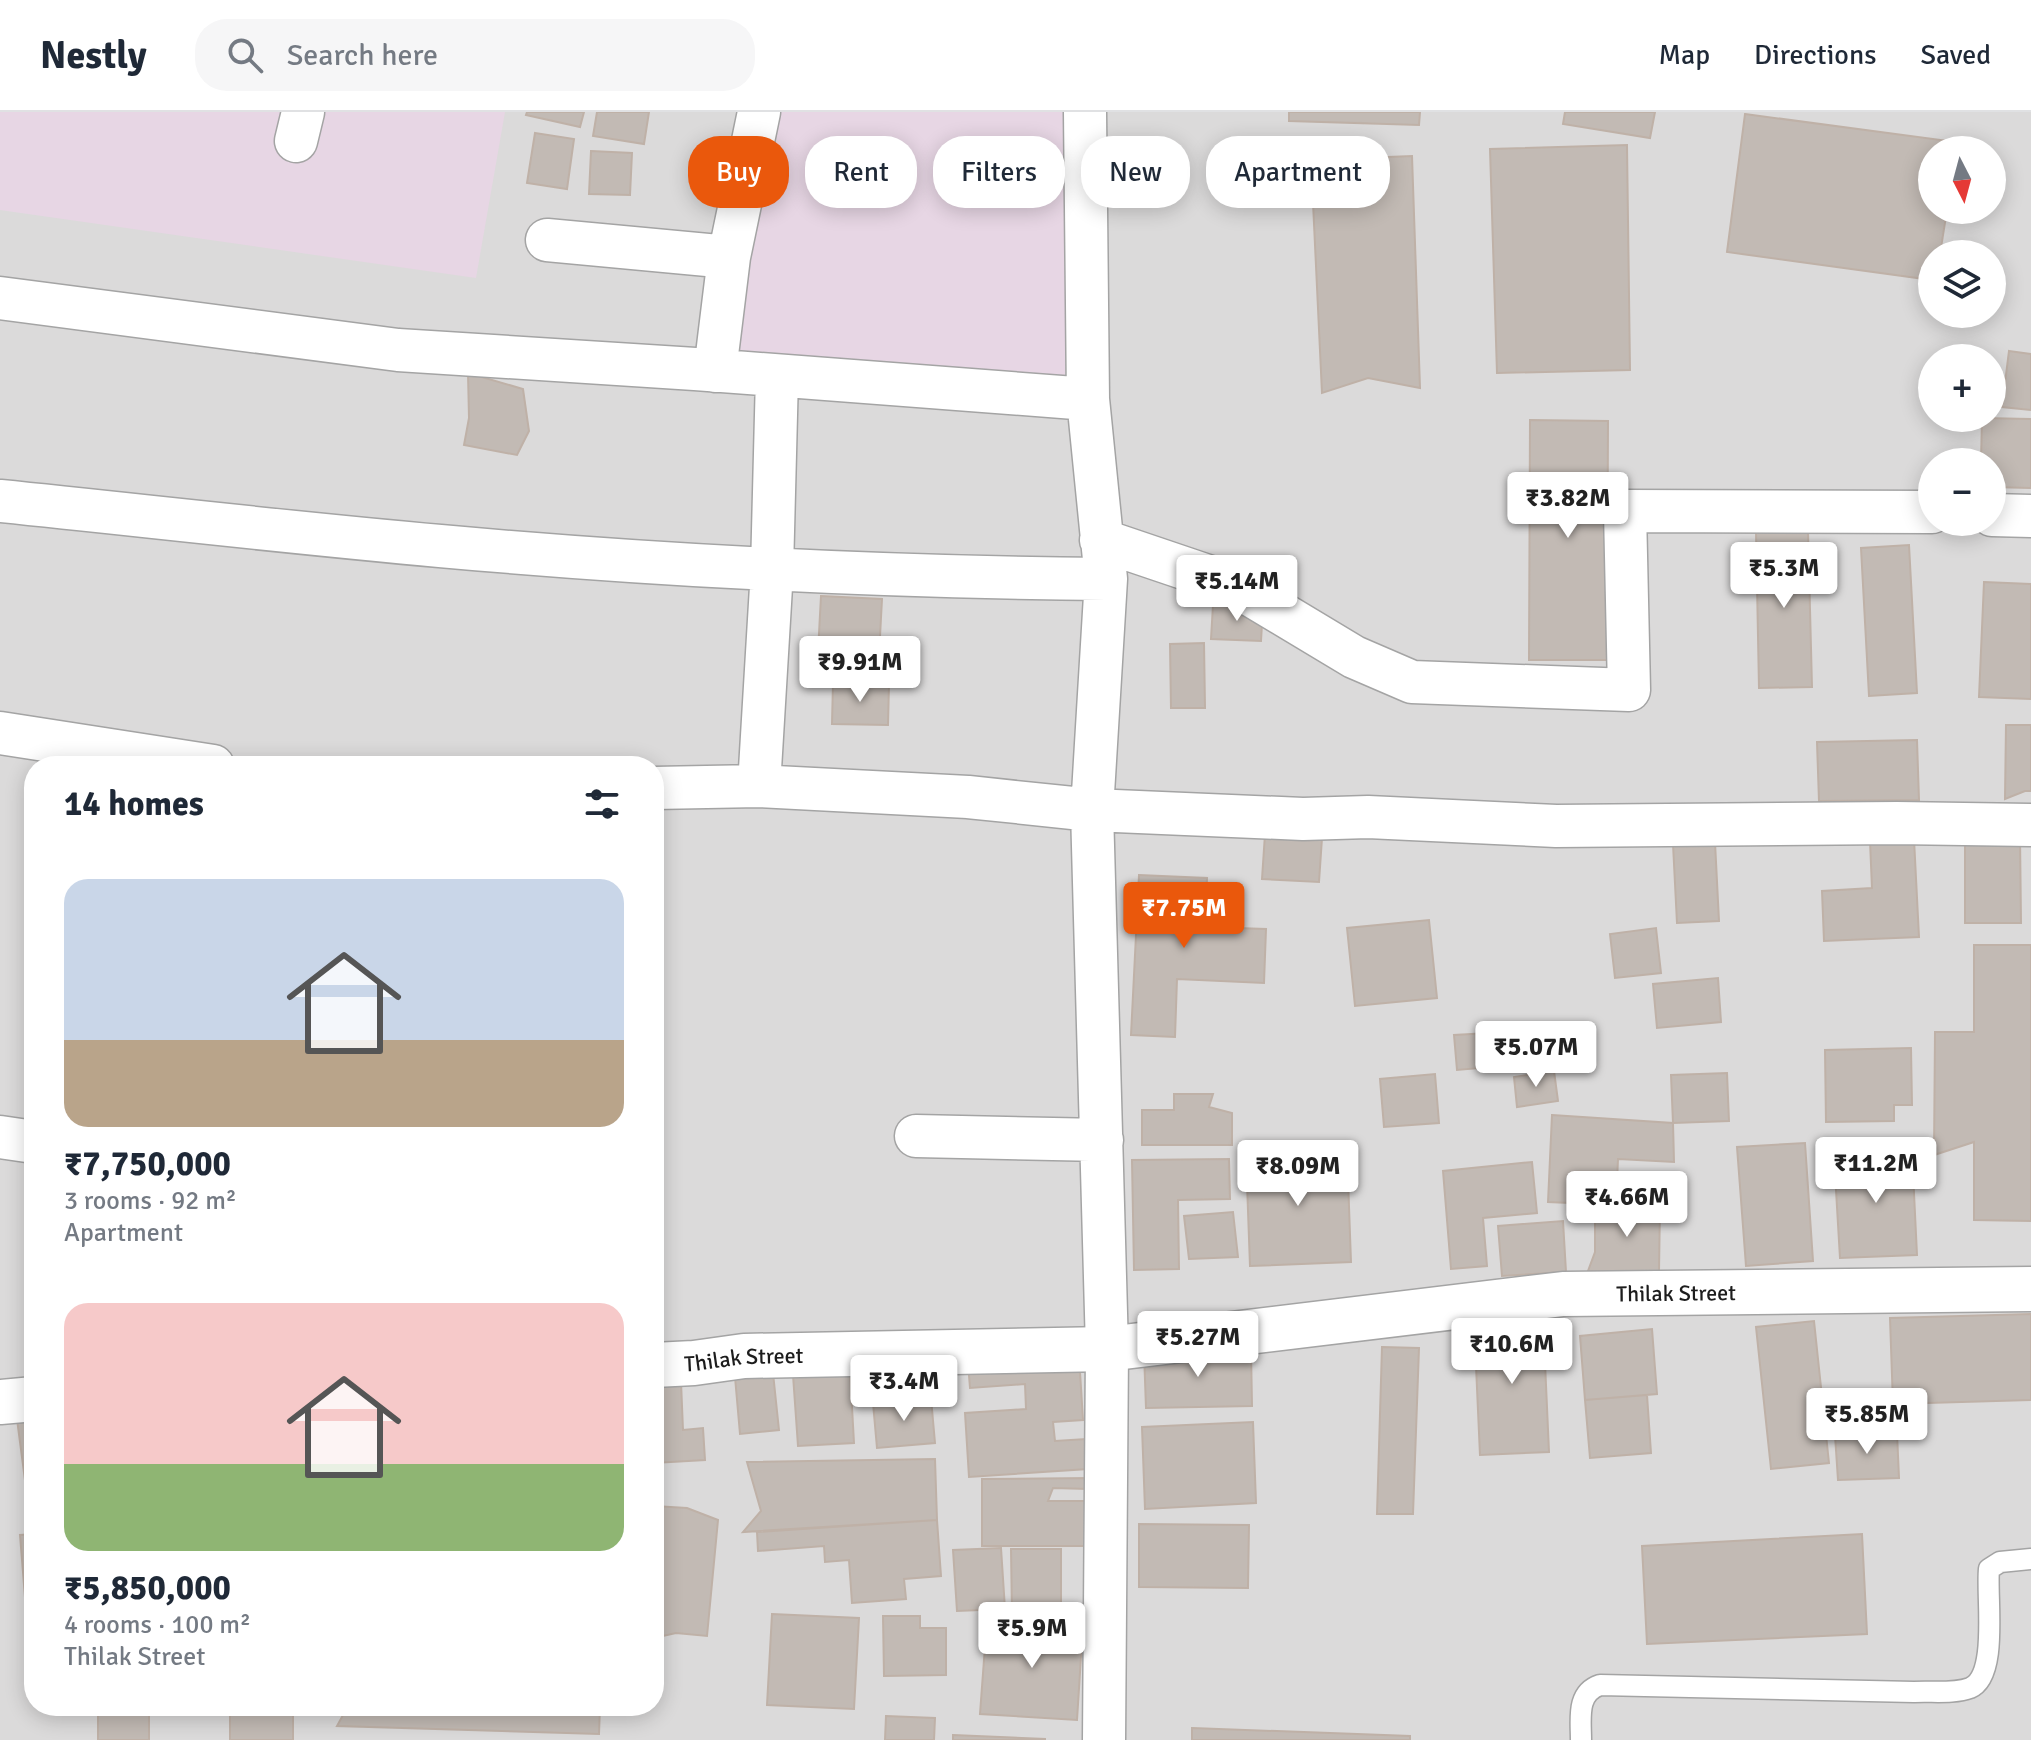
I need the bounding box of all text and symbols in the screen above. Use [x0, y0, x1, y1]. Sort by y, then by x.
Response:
search box [195, 19, 755, 91]
text: Nestly [40, 32, 147, 79]
icon: search [223, 33, 267, 77]
text: Search here [287, 37, 438, 74]
text: Map [1658, 38, 1710, 72]
text: Directions [1754, 38, 1876, 72]
text: Saved [1920, 38, 1991, 72]
chip: Buy [688, 136, 789, 208]
chip: Rent [805, 136, 917, 208]
chip: Filters [933, 136, 1065, 208]
chip: New [1081, 136, 1190, 208]
chip: Apartment [1206, 136, 1390, 208]
north arrow [1918, 136, 2006, 224]
map controls [1918, 136, 2006, 536]
button: layers [1918, 240, 2006, 328]
button: + [1918, 344, 2006, 432]
button: − [1918, 448, 2006, 536]
pin: ₹3.82M [1503, 472, 1633, 540]
text: ₹3.82M [1525, 482, 1611, 514]
pin: ₹5.3M [1728, 542, 1840, 610]
text: ₹5.3M [1748, 552, 1820, 584]
pin: ₹5.14M [1172, 555, 1302, 623]
text: ₹5.14M [1194, 565, 1280, 597]
pin: ₹9.91M [795, 636, 925, 704]
text: ₹9.91M [817, 646, 903, 678]
icon: filters [580, 782, 624, 826]
text: 14 homes [64, 783, 204, 825]
pin: ₹7.75M [1119, 882, 1249, 950]
text: ₹7.75M [1141, 892, 1227, 924]
icon: home [272, 931, 416, 1075]
pin: ₹5.07M [1471, 1021, 1601, 1089]
text: ₹5.07M [1493, 1031, 1579, 1063]
pin: ₹11.2M [1811, 1137, 1941, 1205]
pin: ₹8.09M [1233, 1140, 1363, 1208]
text: ₹7,750,000 [64, 1143, 231, 1185]
text: ₹11.2M [1833, 1147, 1919, 1179]
text: ₹8.09M [1255, 1150, 1341, 1182]
pin: ₹4.66M [1562, 1171, 1692, 1239]
text: ₹4.66M [1584, 1181, 1670, 1213]
text: 3 rooms · 92 m² [64, 1185, 237, 1217]
text: Apartment [64, 1217, 183, 1249]
street label: Thilak Street [1616, 1279, 1736, 1307]
pin: ₹5.27M [1133, 1311, 1263, 1379]
pin: ₹10.6M [1447, 1318, 1577, 1386]
text: ₹5.27M [1155, 1321, 1241, 1353]
text: ₹10.6M [1469, 1328, 1555, 1360]
street label: Thilak Street [683, 1341, 804, 1377]
icon: home [272, 1355, 416, 1499]
pin: ₹3.4M [848, 1355, 960, 1423]
text: ₹3.4M [868, 1365, 940, 1397]
pin: ₹5.85M [1802, 1388, 1932, 1456]
text: ₹5.85M [1824, 1398, 1910, 1430]
text: ₹5,850,000 [64, 1567, 231, 1609]
pin: ₹5.9M [976, 1602, 1088, 1670]
text: 4 rooms · 100 m² [64, 1609, 251, 1641]
text: ₹5.9M [996, 1612, 1068, 1644]
text: Thilak Street [64, 1641, 205, 1673]

